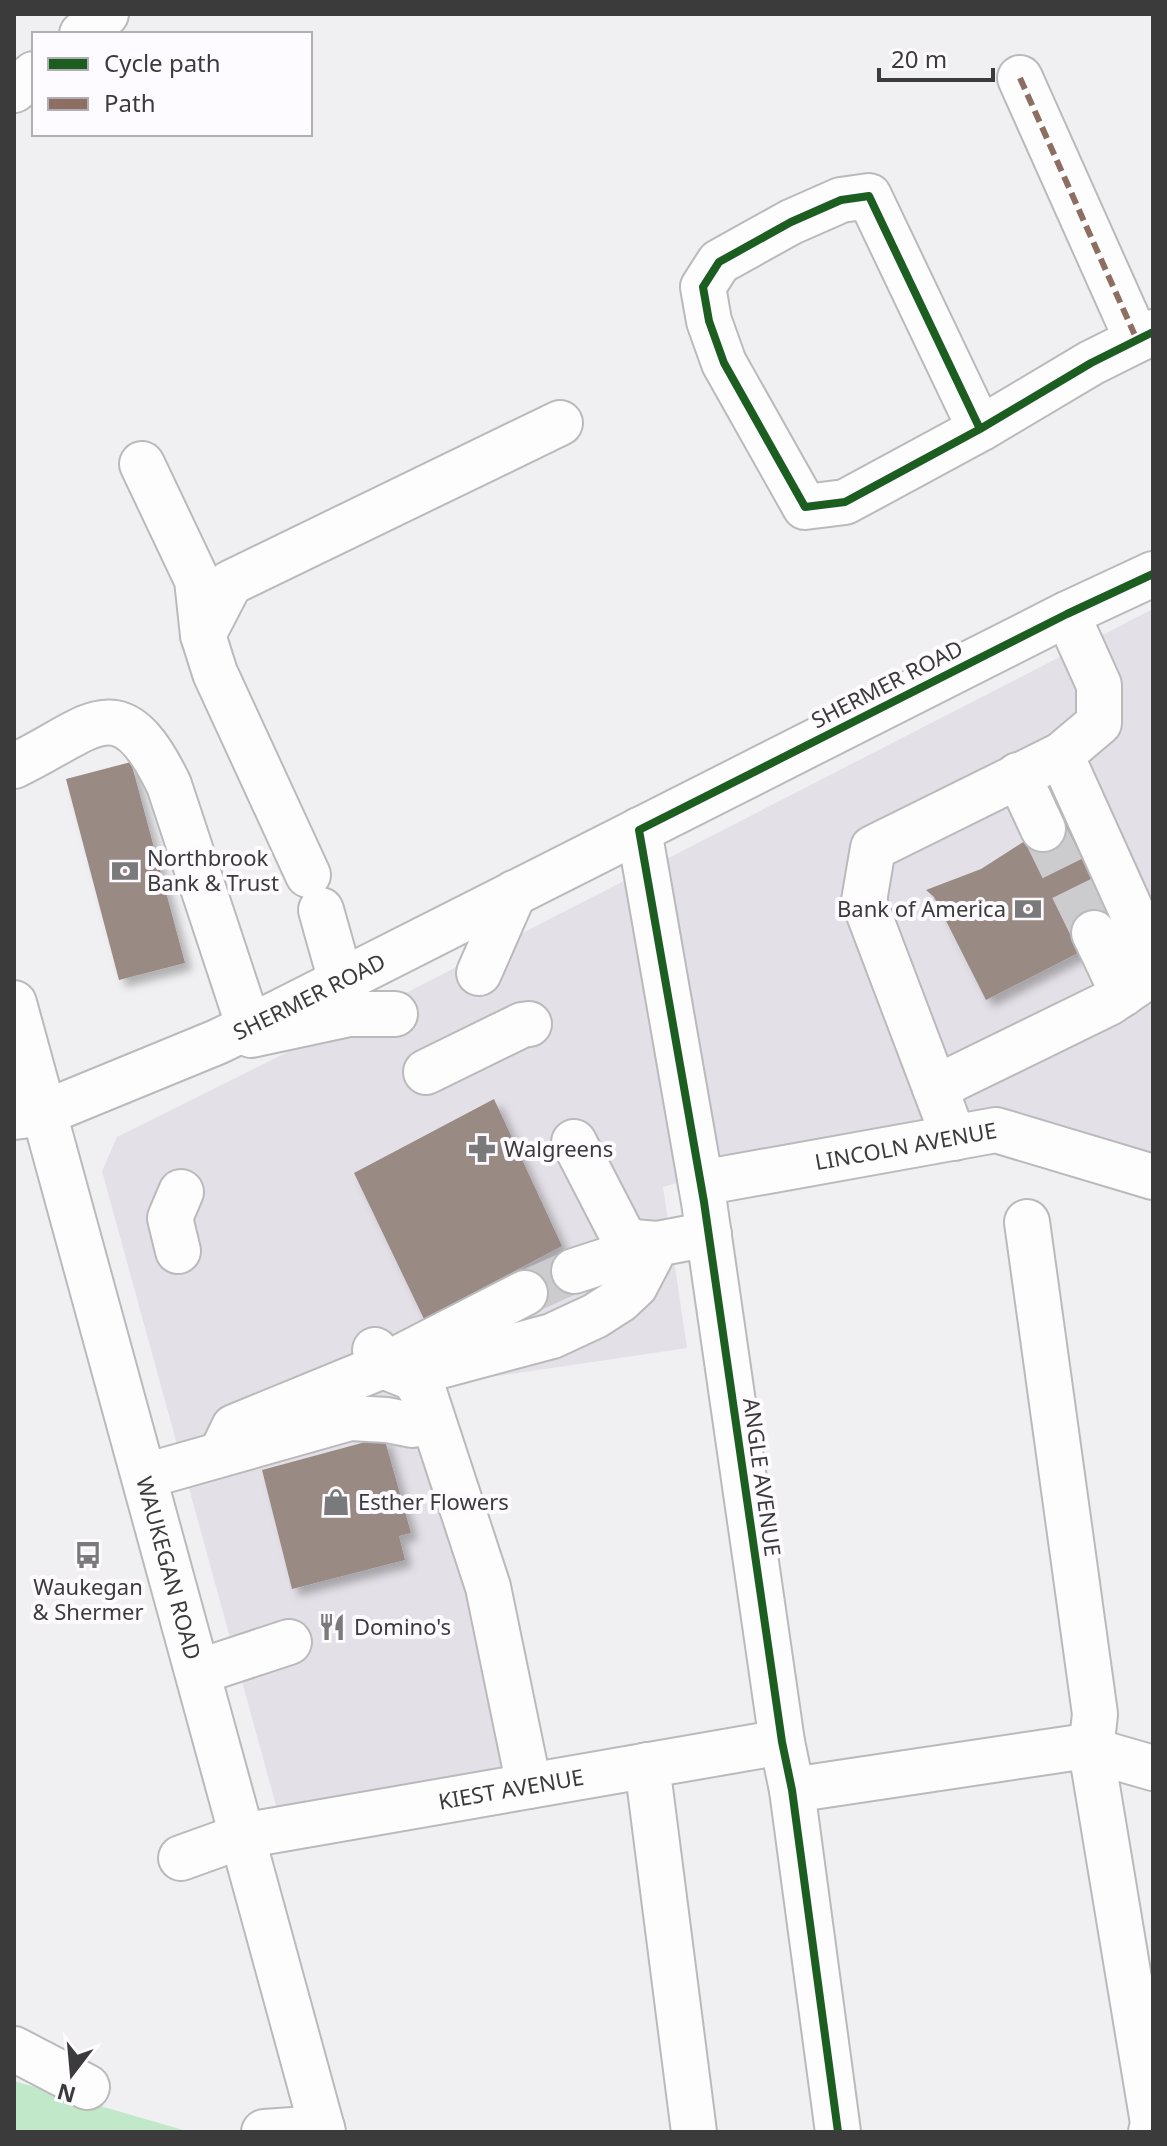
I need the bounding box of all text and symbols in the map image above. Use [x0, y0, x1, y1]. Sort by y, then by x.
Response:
legend [32, 32, 312, 136]
scale bar [879, 32, 993, 82]
text: 20 m [891, 42, 947, 75]
text: Cycle path [104, 46, 221, 79]
text: Path [104, 86, 155, 119]
street label: SHERMER ROAD [806, 632, 968, 734]
place label: Northbrook Bank & Trust [147, 842, 279, 897]
bank icon: Northbrook Bank & Trust [110, 856, 140, 886]
place label: Bank of America [837, 893, 1006, 923]
bank icon: Bank of America [1013, 894, 1043, 924]
street label: SHERMER ROAD [228, 945, 390, 1046]
street label: LINCOLN AVENUE [812, 1114, 999, 1176]
place label: Walgreens [504, 1133, 613, 1163]
pharmacy icon: Walgreens [467, 1134, 497, 1164]
street label: ANGLE AVENUE [737, 1396, 789, 1558]
street label: WAUKEGAN ROAD [130, 1473, 209, 1663]
place label: Esther Flowers [358, 1486, 509, 1516]
shop icon: Esther Flowers [321, 1487, 351, 1517]
bus stop icon: Waukegan & Shermer [73, 1540, 103, 1570]
place label: Waukegan & Shermer [32, 1571, 144, 1626]
place label: Domino's [354, 1611, 451, 1641]
restaurant icon: Domino's [317, 1612, 347, 1642]
street label: KIEST AVENUE [436, 1761, 586, 1816]
north arrow [32, 2034, 112, 2114]
text: N [53, 2077, 79, 2111]

